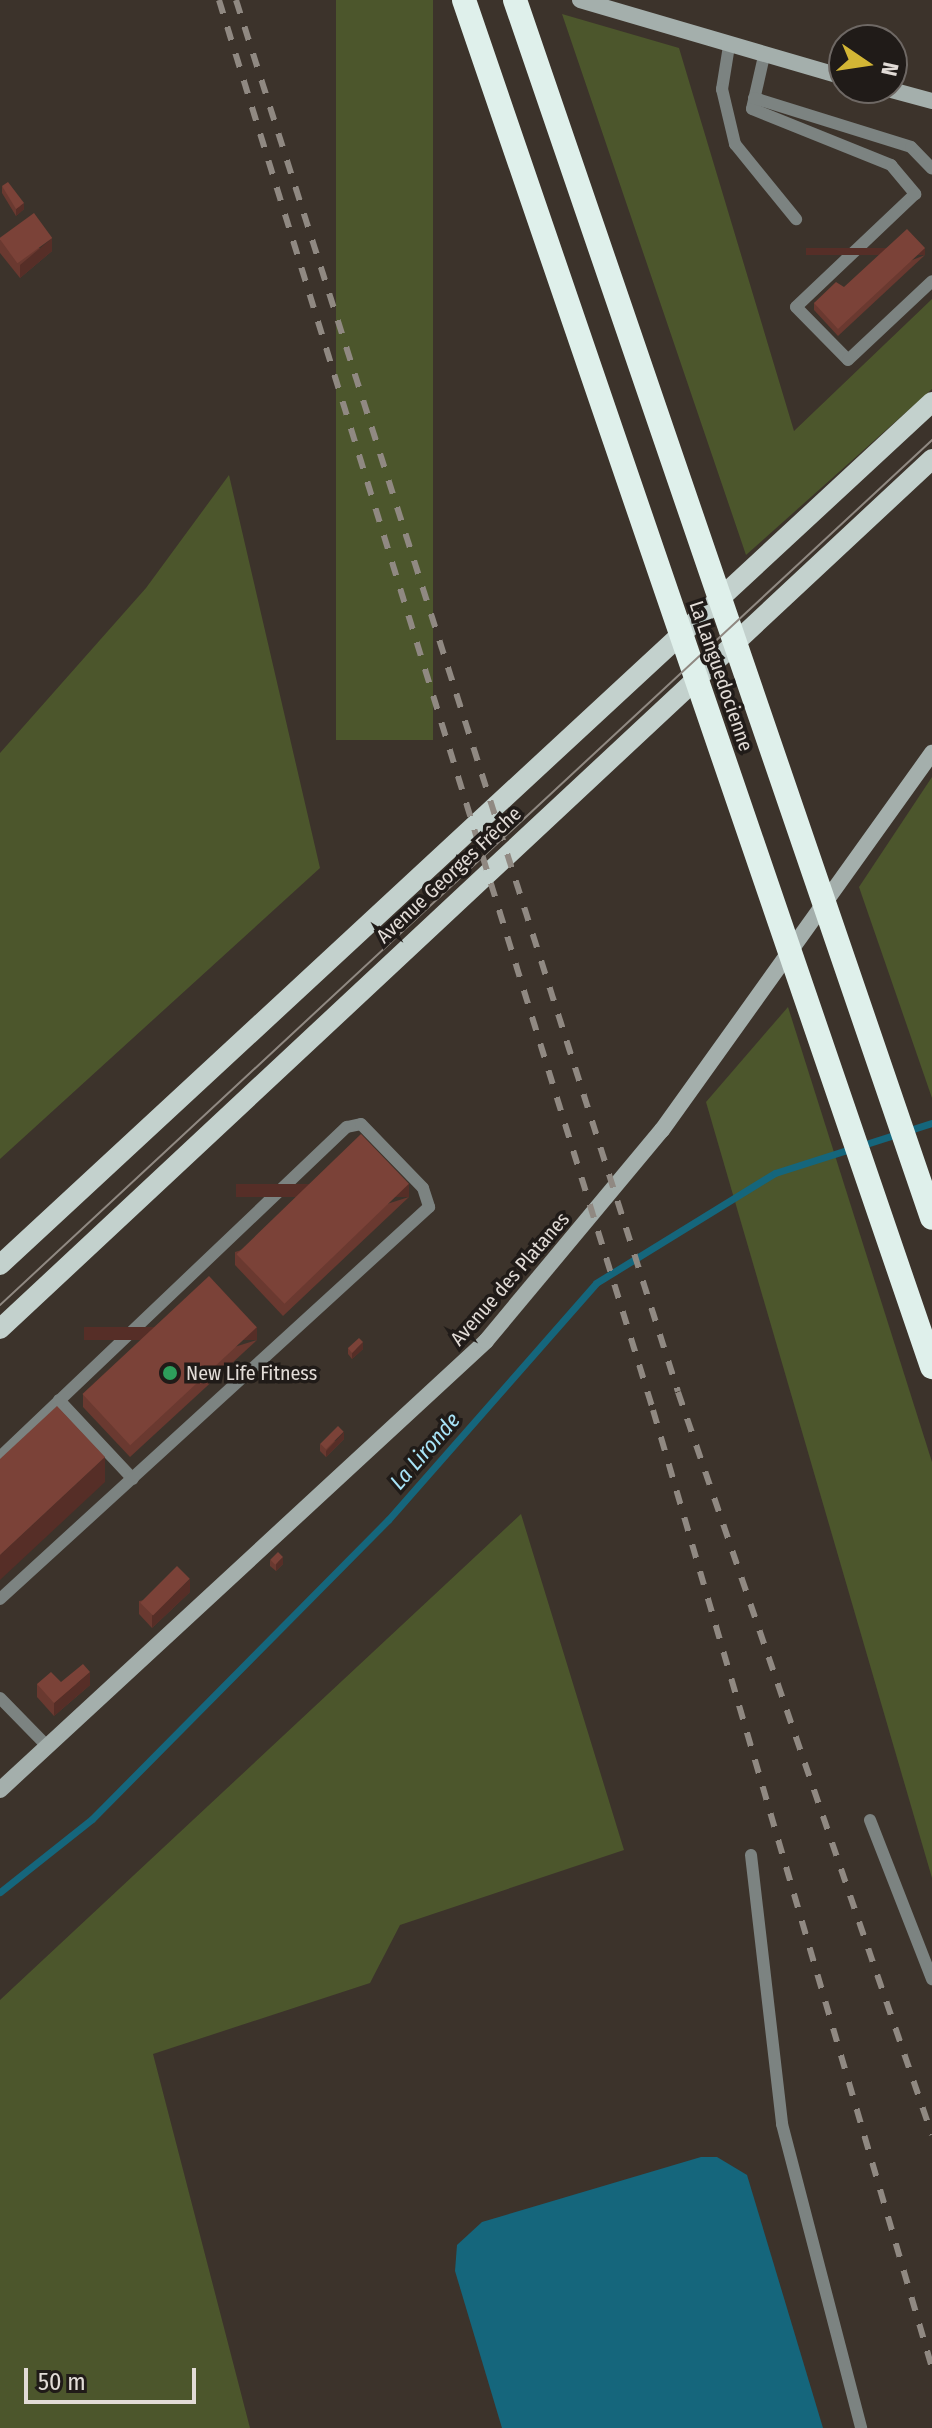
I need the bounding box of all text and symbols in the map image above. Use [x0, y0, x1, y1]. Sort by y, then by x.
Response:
north arrow [828, 24, 908, 104]
text: N [875, 60, 905, 79]
street label: La Languedocienne [684, 598, 758, 754]
street label: Avenue Georges Frêche [372, 802, 526, 948]
street label: Avenue des Platanes [445, 1207, 575, 1351]
place label: New Life Fitness [186, 1361, 317, 1385]
marker: New Life Fitness [161, 1364, 179, 1382]
water label: La Lironde [385, 1407, 465, 1495]
scale bar [28, 2352, 200, 2402]
text: 50 m [38, 2368, 86, 2396]

